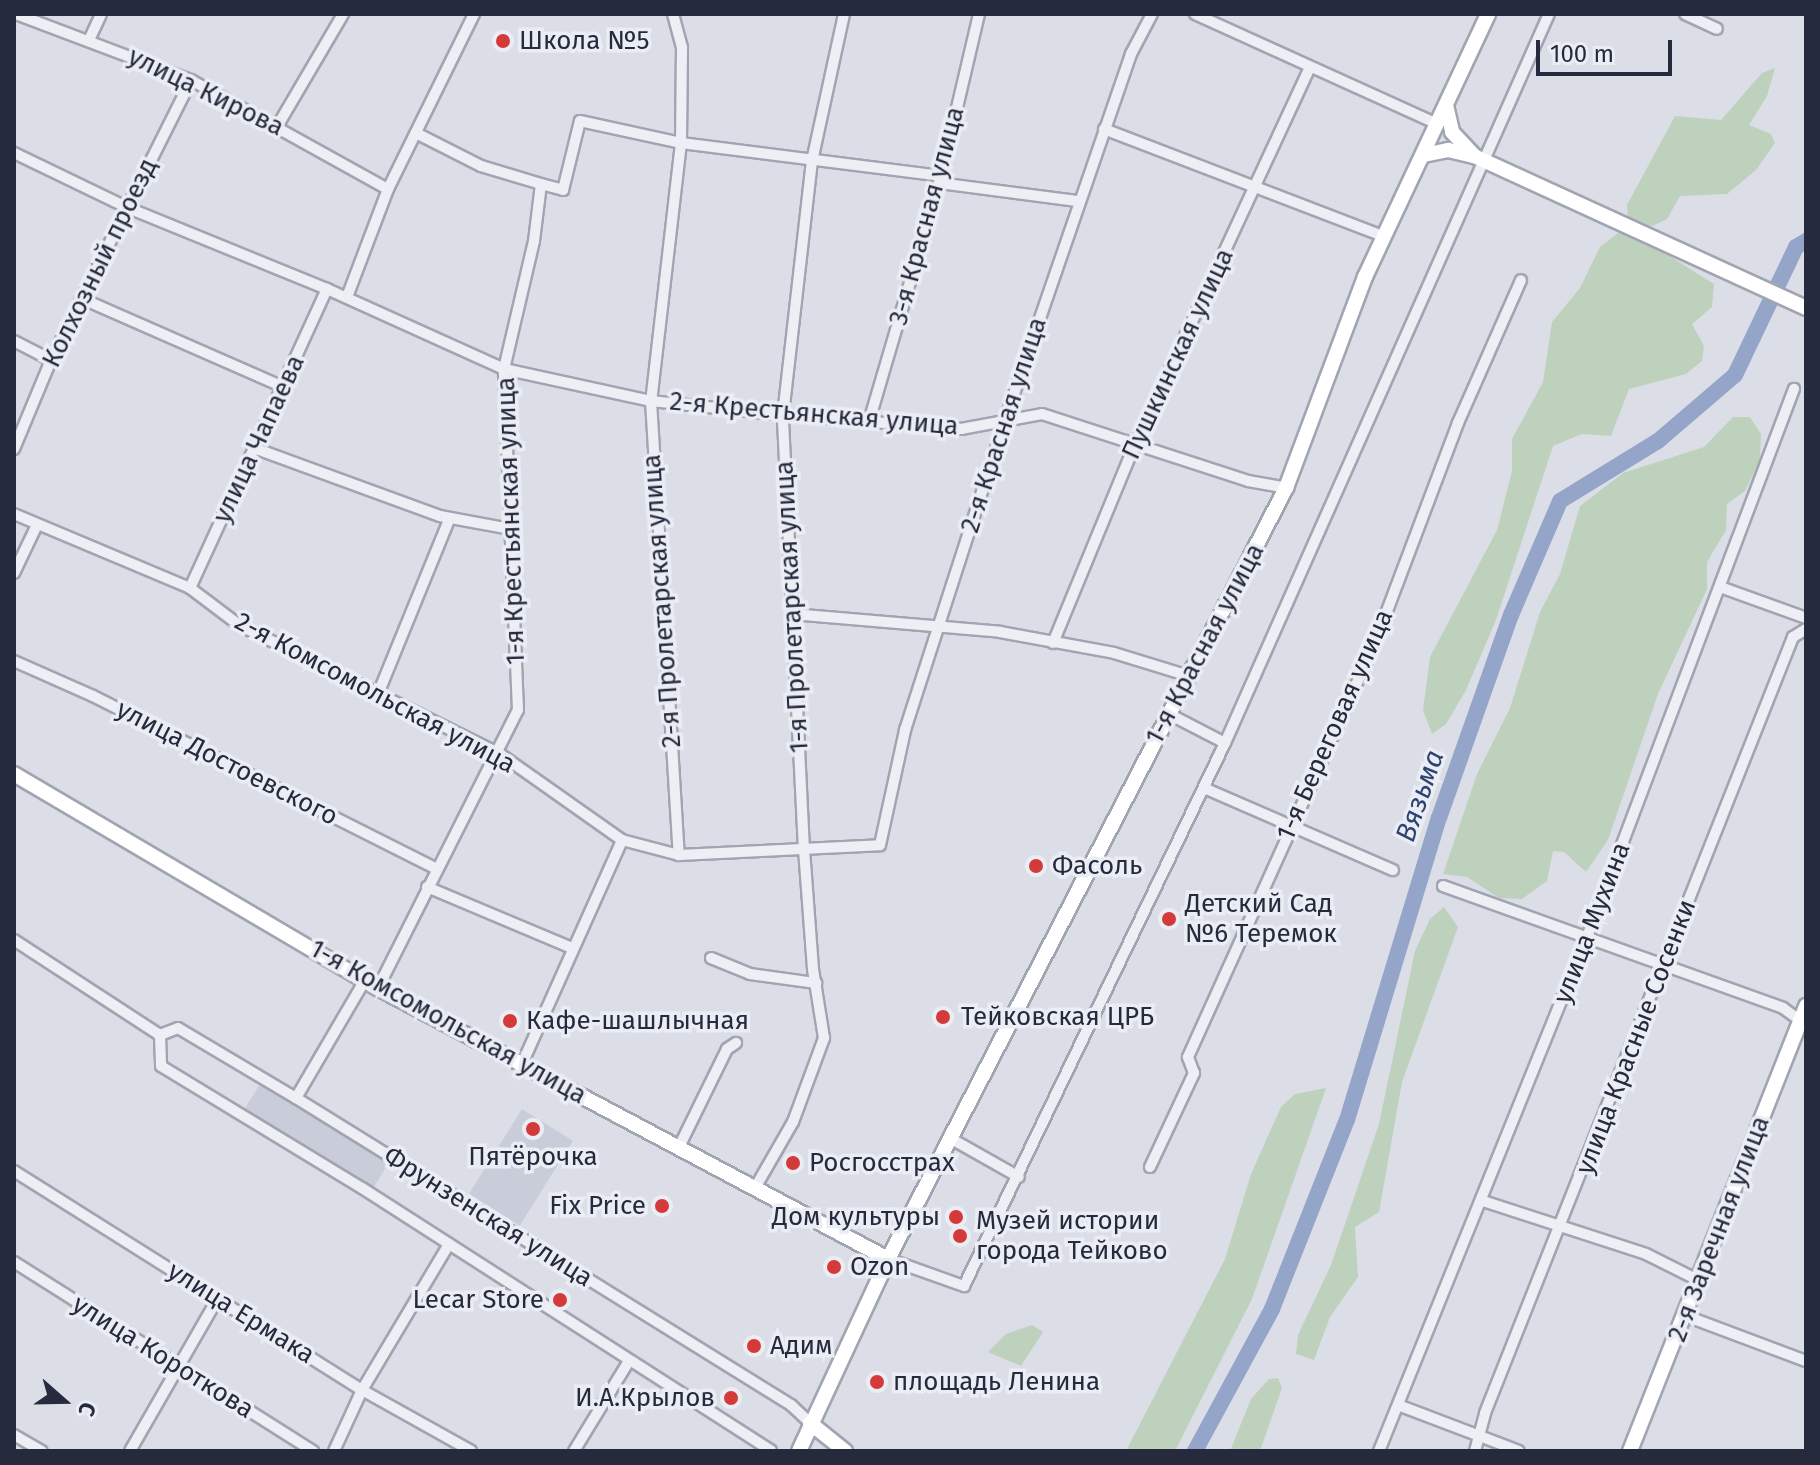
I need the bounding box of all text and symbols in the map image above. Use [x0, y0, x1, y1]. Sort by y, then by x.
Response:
scale bar [1540, 24, 1676, 74]
place label: Школа №5 [519, 25, 649, 57]
marker: Школа №5 [494, 32, 512, 50]
text: 100 m [1550, 40, 1614, 68]
street label: улица Кирова [123, 41, 289, 143]
street label: 3-я Красная улица [883, 104, 971, 328]
street label: Колхозный проезд [36, 153, 164, 373]
street label: Пушкинская улица [1115, 244, 1241, 464]
street label: 2-я Красная улица [954, 313, 1054, 537]
street label: улица Чапаева [206, 350, 312, 528]
street label: 1-я Крестьянская улица [490, 377, 532, 665]
street label: 2-я Крестьянская улица [668, 386, 960, 442]
street label: 2-я Пролетарская улица [636, 453, 688, 749]
street label: 1-я Пролетарская улица [769, 460, 815, 754]
street label: 1-я Красная улица [1139, 538, 1271, 750]
street label: 1-я Береговая улица [1270, 605, 1400, 845]
street label: 2-я Комсомольская улица [230, 606, 520, 780]
street label: улица Достоевского [111, 694, 343, 832]
water label: Вязьма [1389, 746, 1451, 846]
street label: улица Мухина [1547, 838, 1637, 1008]
place label: Фасоль [1052, 850, 1142, 882]
marker: Фасоль [1027, 857, 1045, 875]
place label: Детский Сад №6 Теремок [1185, 888, 1337, 950]
street label: улица Красные Сосенки [1569, 895, 1703, 1179]
marker: Детский Сад №6 Теремок [1160, 910, 1178, 928]
street label: 1-я Комсомольская улица [304, 933, 592, 1111]
place label: Тейковская ЦРБ [961, 1001, 1154, 1033]
place label: Кафе-шашлычная [526, 1005, 749, 1037]
marker: Тейковская ЦРБ [932, 1006, 954, 1028]
marker: Кафе-шашлычная [501, 1012, 519, 1030]
street label: 2-я Заречная улица [1662, 1112, 1776, 1346]
marker: Пятёрочка [524, 1120, 542, 1138]
street label: Фрунзенская улица [378, 1140, 598, 1294]
place label: Пятёрочка [468, 1141, 598, 1173]
place label: Росгосстрах [809, 1147, 955, 1179]
marker: Росгосстрах [784, 1154, 802, 1172]
place label: Fix Price [549, 1190, 646, 1222]
marker: Fix Price [653, 1197, 671, 1215]
place label: Дом культуры [772, 1201, 940, 1233]
place label: Музей истории города Тейково [976, 1205, 1168, 1266]
marker: Дом культуры [947, 1208, 965, 1226]
marker: Музей истории города Тейково [951, 1227, 969, 1245]
place label: Ozon [850, 1251, 909, 1283]
street label: улица Ермака [162, 1255, 320, 1371]
marker: Ozon [825, 1258, 843, 1276]
place label: Lecar Store [413, 1284, 544, 1316]
street label: улица Короткова [66, 1289, 260, 1425]
marker: Lecar Store [551, 1291, 569, 1309]
place label: Адим [770, 1330, 832, 1362]
marker: Адим [745, 1337, 763, 1355]
north arrow [24, 1361, 104, 1441]
place label: площадь Ленина [893, 1366, 1100, 1398]
marker: площадь Ленина [868, 1373, 886, 1391]
place label: И.А.Крылов [575, 1382, 715, 1414]
marker: И.А.Крылов [722, 1389, 740, 1407]
text: С [72, 1399, 102, 1420]

